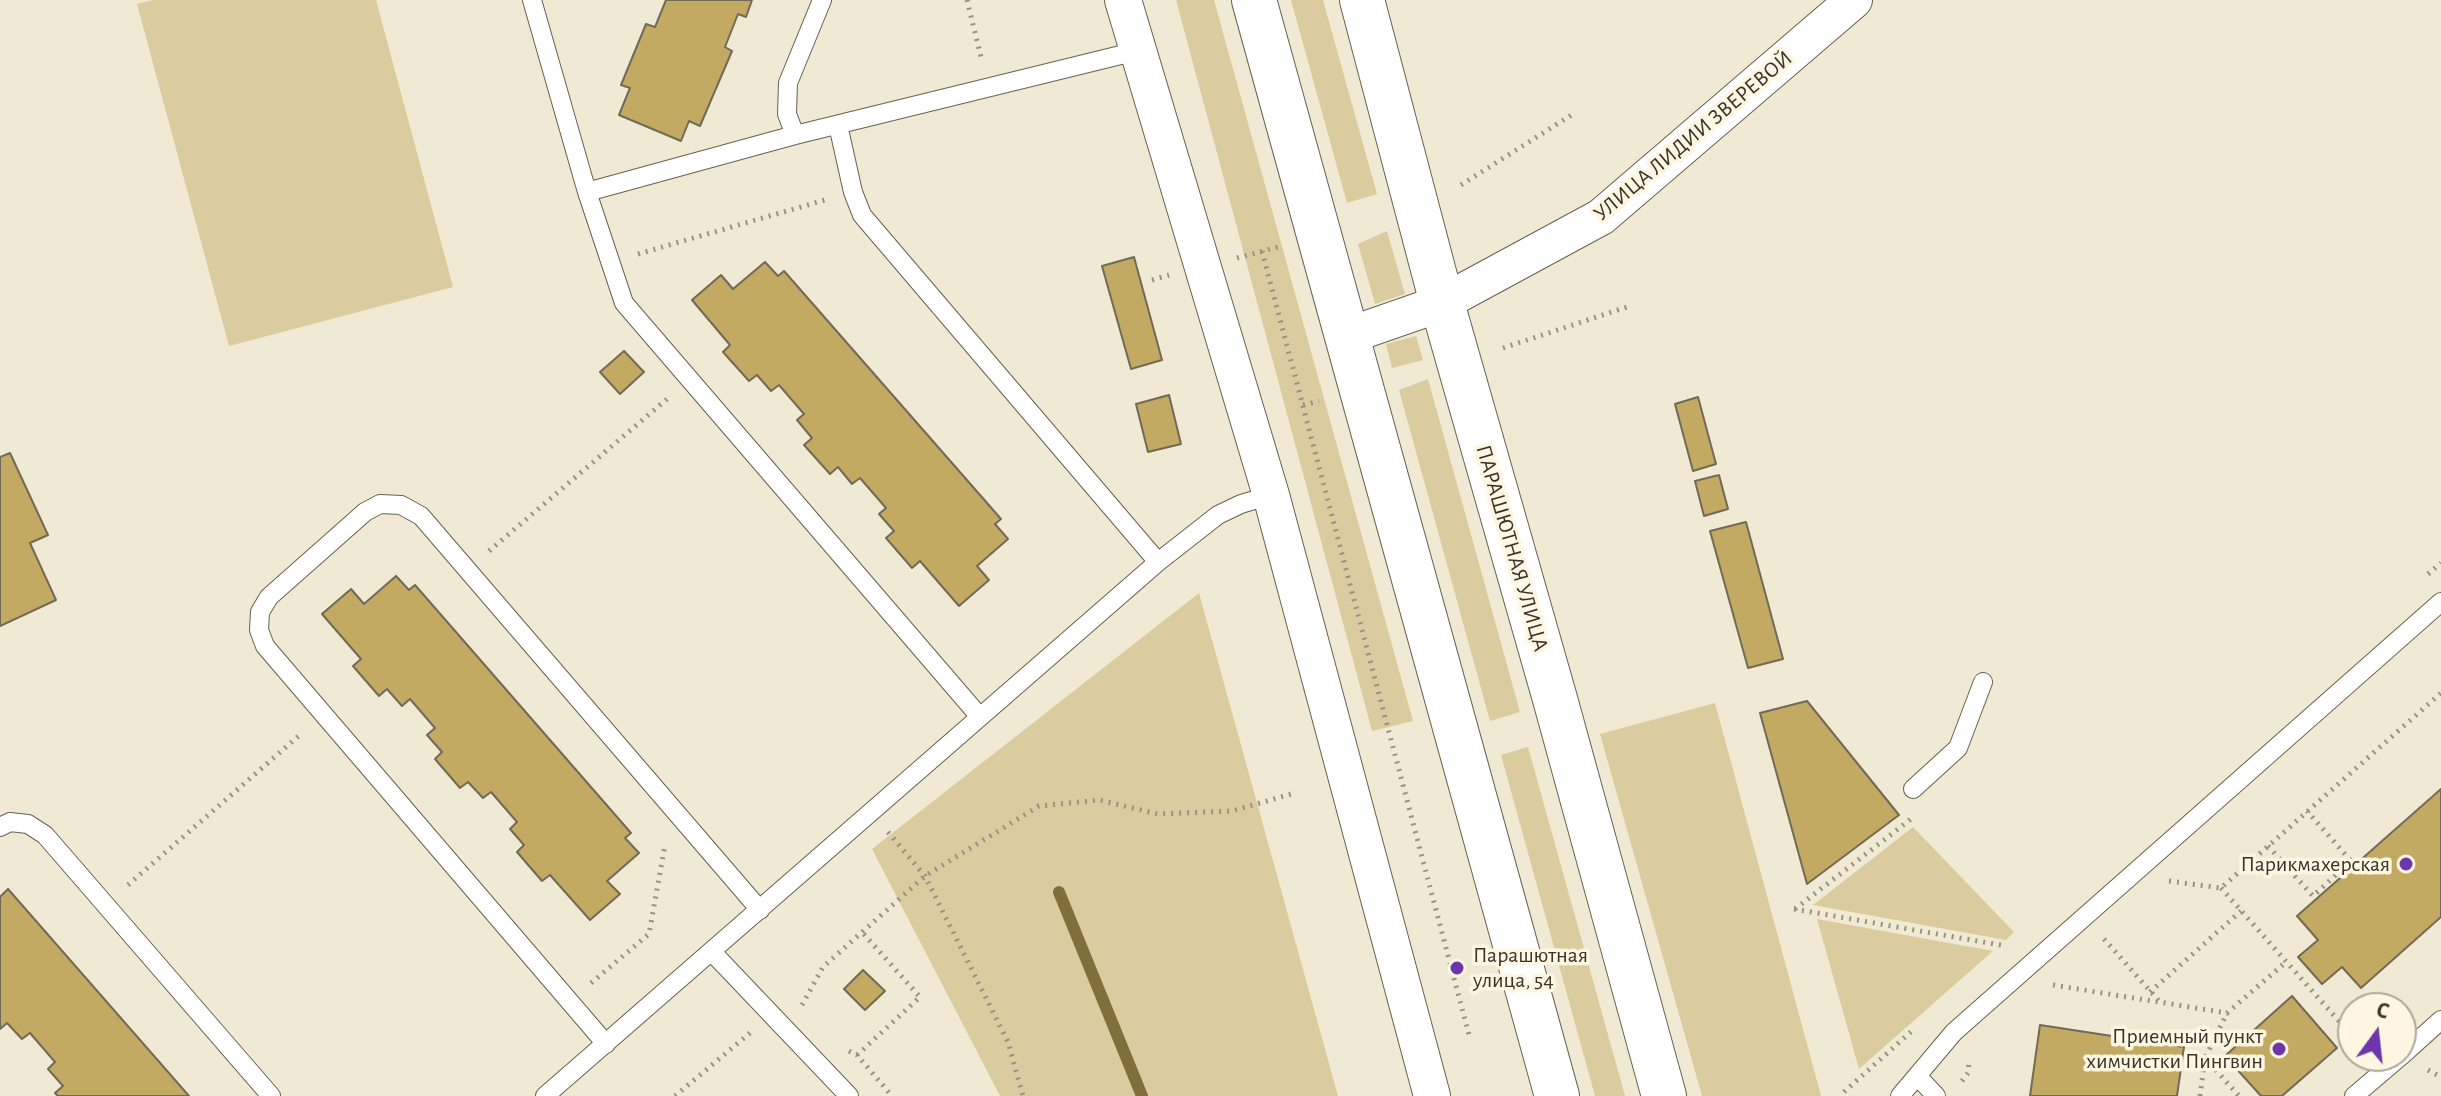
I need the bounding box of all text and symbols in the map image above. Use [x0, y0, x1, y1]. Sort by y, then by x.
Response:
street label: УЛИЦА ЛИДИИ ЗВЕРЕВОЙ [1588, 45, 1798, 227]
street label: ПАРАШЮТНАЯ УЛИЦА [1470, 442, 1554, 654]
place label: Парикмахерская [2241, 851, 2390, 877]
marker: Парикмахерская [2397, 855, 2415, 873]
place label: Парашютная улица, 54 [1473, 942, 1588, 994]
marker: Парашютная улица, 54 [1448, 959, 1466, 977]
north arrow [2337, 992, 2417, 1072]
text: С [2374, 999, 2391, 1023]
place label: Приемный пункт химчистки Пингвин [2086, 1023, 2263, 1074]
marker: Приемный пункт химчистки Пингвин [2270, 1040, 2288, 1058]

